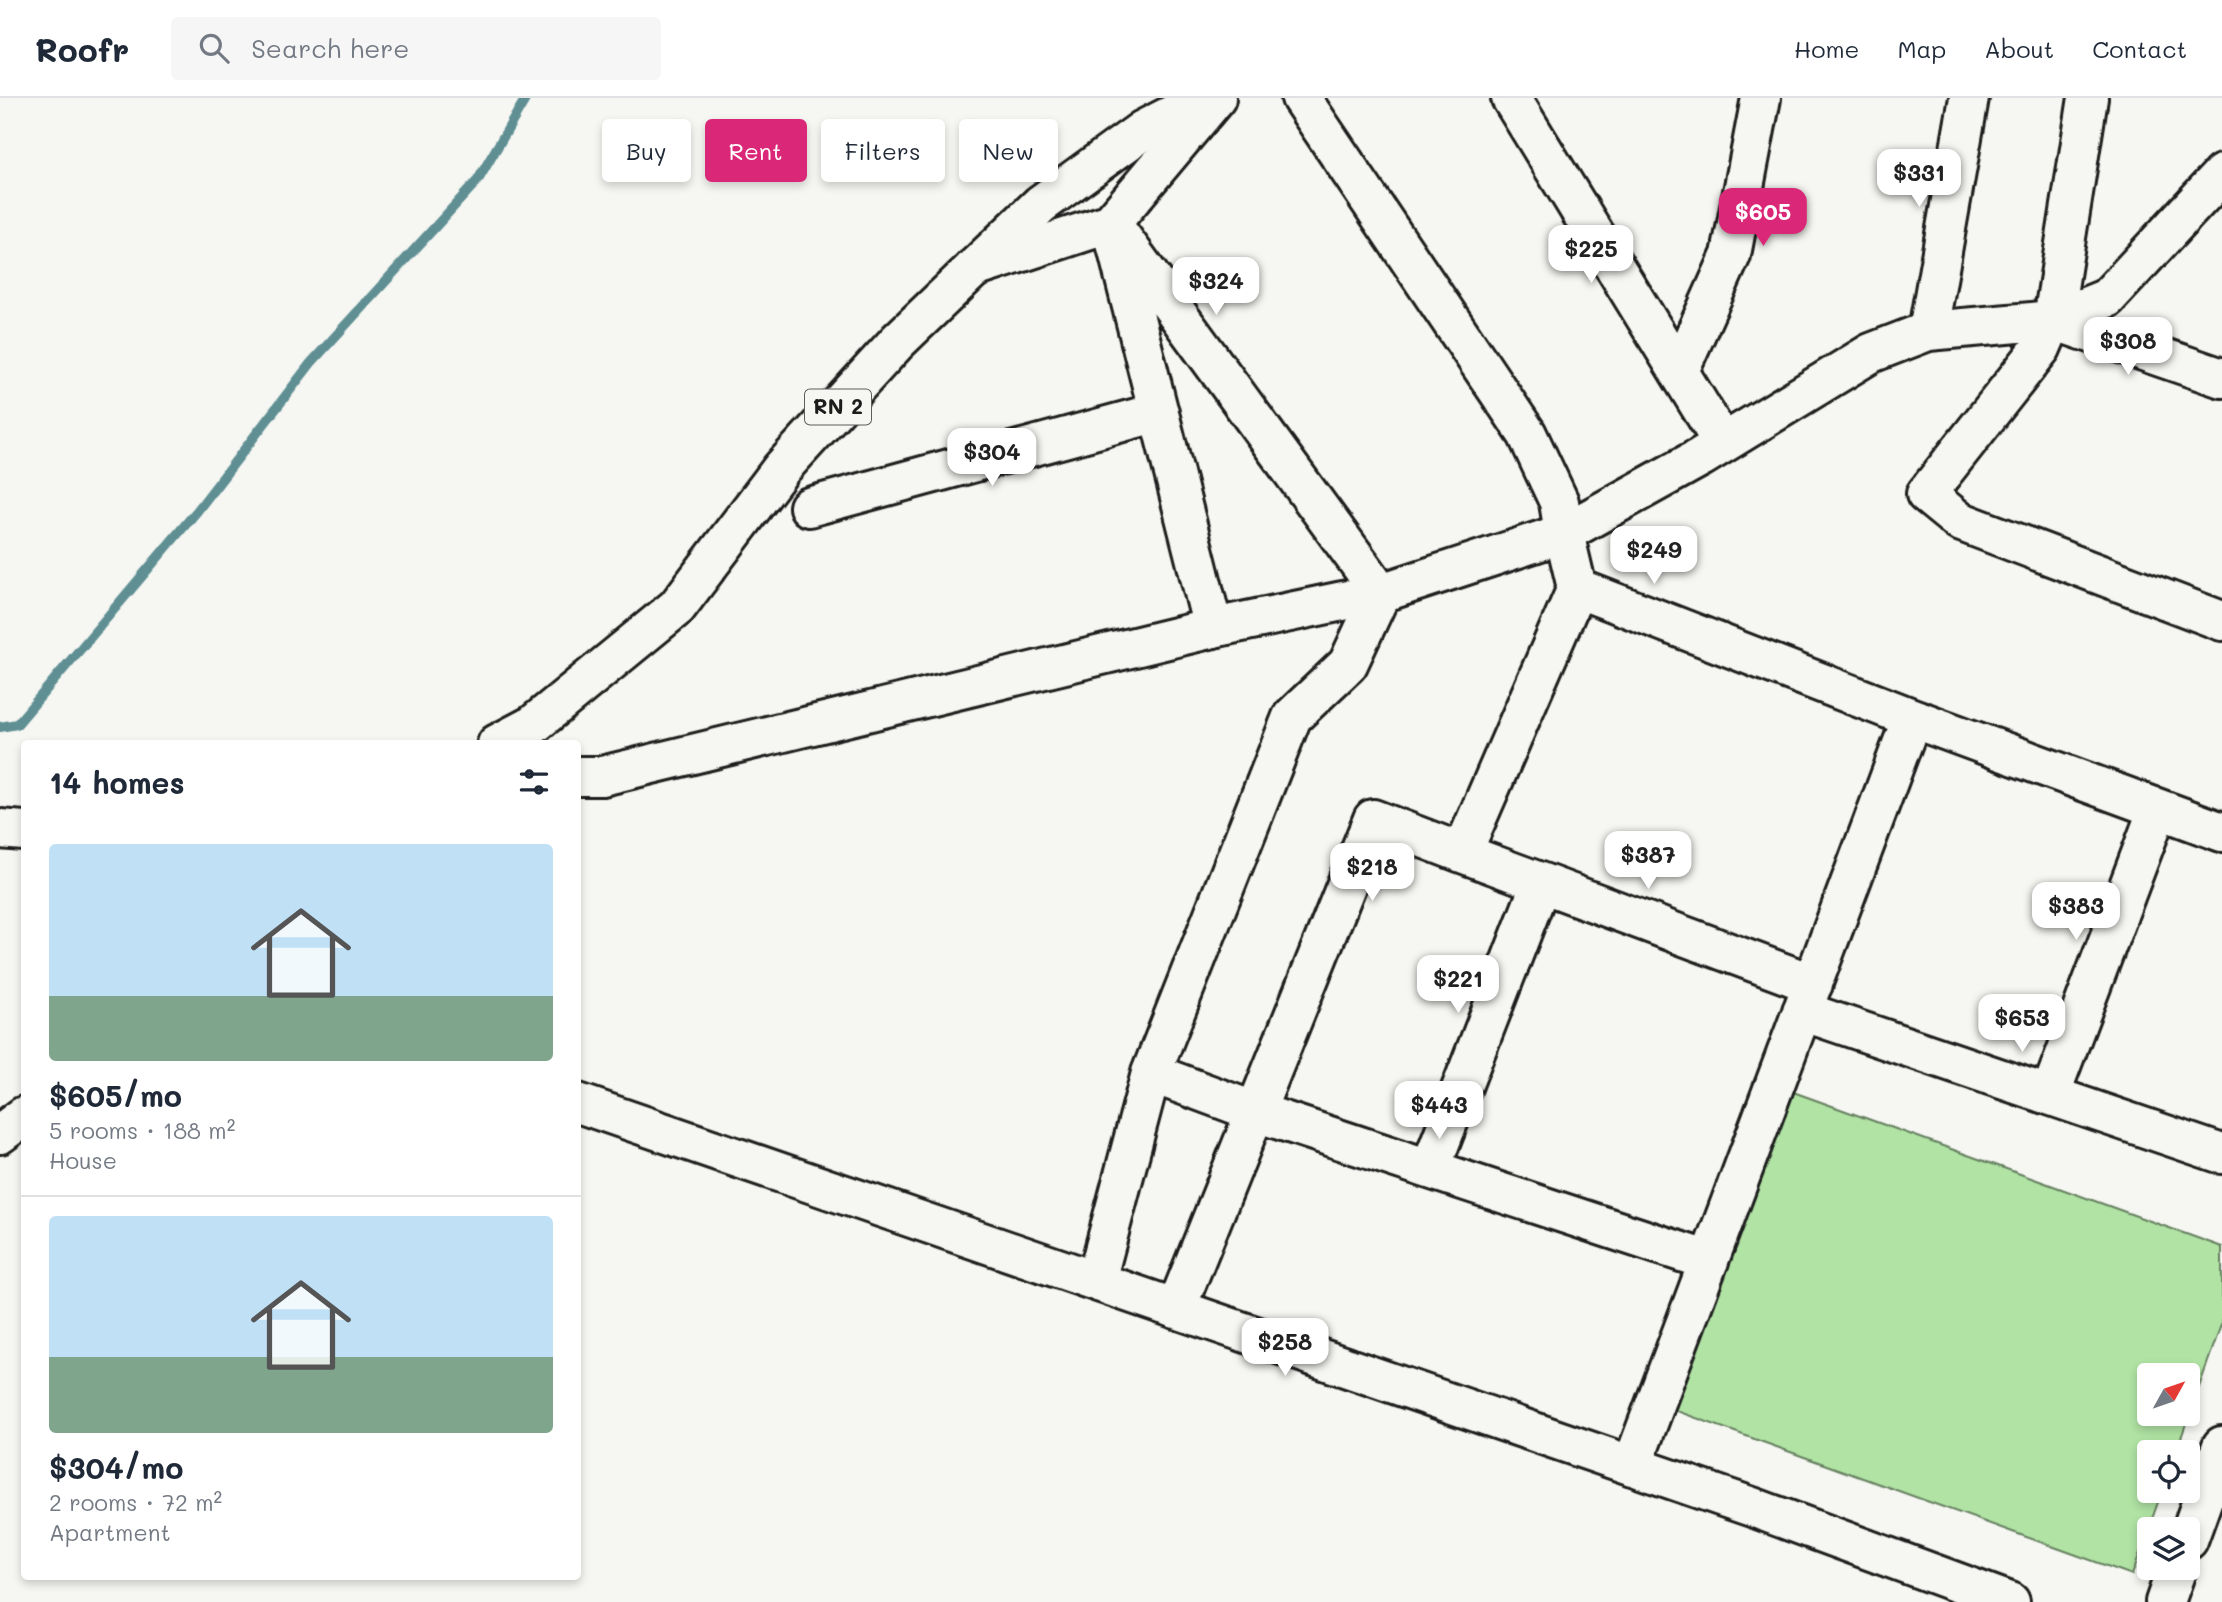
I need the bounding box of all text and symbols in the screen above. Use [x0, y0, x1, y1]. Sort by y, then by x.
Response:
search box [171, 17, 661, 80]
text: Roofr [35, 27, 129, 70]
icon: search [195, 29, 233, 67]
text: Search here [251, 31, 409, 65]
text: Home [1794, 33, 1859, 64]
text: Map [1897, 33, 1946, 64]
text: About [1984, 33, 2054, 64]
text: Contact [2092, 33, 2187, 64]
chip: Buy [602, 119, 691, 182]
chip: Rent [705, 119, 807, 182]
chip: Filters [821, 119, 945, 182]
chip: New [959, 119, 1058, 182]
pin: $331 [1878, 150, 1960, 209]
text: $331 [1893, 157, 1945, 187]
pin: $605 [1722, 188, 1804, 248]
text: $605 [1735, 196, 1791, 226]
pin: $225 [1550, 226, 1632, 285]
text: $225 [1564, 233, 1618, 263]
pin: $324 [1175, 258, 1257, 317]
text: $324 [1188, 265, 1244, 295]
pin: $308 [2087, 317, 2169, 377]
text: $308 [2099, 325, 2157, 355]
road number: RN 2 [805, 390, 871, 424]
pin: $304 [951, 428, 1033, 488]
text: $304 [963, 436, 1021, 466]
pin: $249 [1613, 526, 1695, 586]
text: $249 [1626, 534, 1682, 564]
text: 14 homes [49, 762, 185, 802]
icon: filters [515, 763, 553, 801]
pin: $387 [1607, 832, 1689, 891]
text: $387 [1620, 839, 1676, 869]
pin: $218 [1331, 844, 1413, 903]
text: $218 [1346, 851, 1398, 881]
pin: $383 [2035, 882, 2117, 942]
icon: home [238, 890, 364, 1016]
text: $383 [2048, 890, 2104, 920]
pin: $221 [1417, 956, 1499, 1015]
text: $221 [1433, 963, 1483, 993]
pin: $653 [1981, 995, 2063, 1054]
text: $653 [1994, 1002, 2050, 1032]
text: $605/mo [49, 1075, 182, 1115]
pin: $443 [1398, 1082, 1480, 1141]
text: $443 [1410, 1089, 1468, 1119]
text: 5 rooms · 188 m² [49, 1115, 235, 1145]
text: House [49, 1145, 117, 1175]
icon: home [238, 1262, 364, 1388]
pin: $258 [1244, 1318, 1326, 1378]
text: $258 [1258, 1326, 1312, 1356]
north arrow [2137, 1363, 2200, 1426]
map controls [2137, 1363, 2200, 1580]
button: locate [2137, 1440, 2200, 1503]
text: $304/mo [49, 1447, 183, 1487]
text: 2 rooms · 72 m² [49, 1487, 222, 1517]
text: Apartment [49, 1517, 171, 1547]
button: layers [2137, 1517, 2200, 1580]

